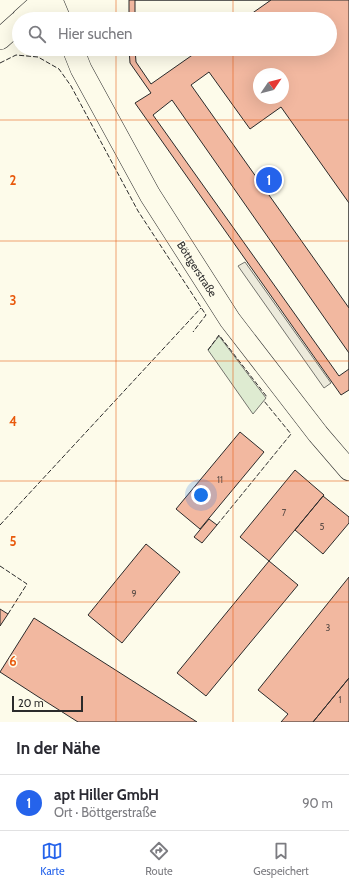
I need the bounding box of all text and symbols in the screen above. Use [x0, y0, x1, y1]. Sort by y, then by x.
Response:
search box [12, 12, 337, 56]
icon: search [26, 23, 48, 45]
text: Hier suchen [58, 25, 133, 43]
north arrow [253, 68, 289, 104]
pin: 1 [256, 165, 282, 195]
text: 2 [10, 172, 17, 188]
street label: Böttgerstraße [174, 239, 220, 300]
text: 3 [9, 292, 17, 308]
text: 4 [9, 413, 17, 429]
house number: 11 [217, 474, 223, 485]
your location [191, 485, 211, 505]
house number: 7 [282, 507, 287, 518]
house number: 5 [320, 521, 325, 532]
text: 5 [10, 533, 17, 549]
house number: 9 [131, 588, 137, 599]
house number: 3 [326, 622, 331, 633]
text: 6 [9, 653, 17, 669]
scale bar [12, 694, 83, 713]
house number: 1 [339, 694, 342, 705]
text: 20 m [18, 696, 44, 710]
text: In der Nähe [16, 738, 100, 758]
text: apt Hiller GmbH [54, 786, 159, 804]
text: 1 [27, 795, 31, 811]
text: 90 m [302, 795, 333, 811]
text: Ort · Böttgerstraße [54, 804, 156, 820]
tab: Karte [40, 840, 65, 878]
tab: Route [145, 840, 173, 878]
tab: Gespeichert [253, 840, 309, 878]

